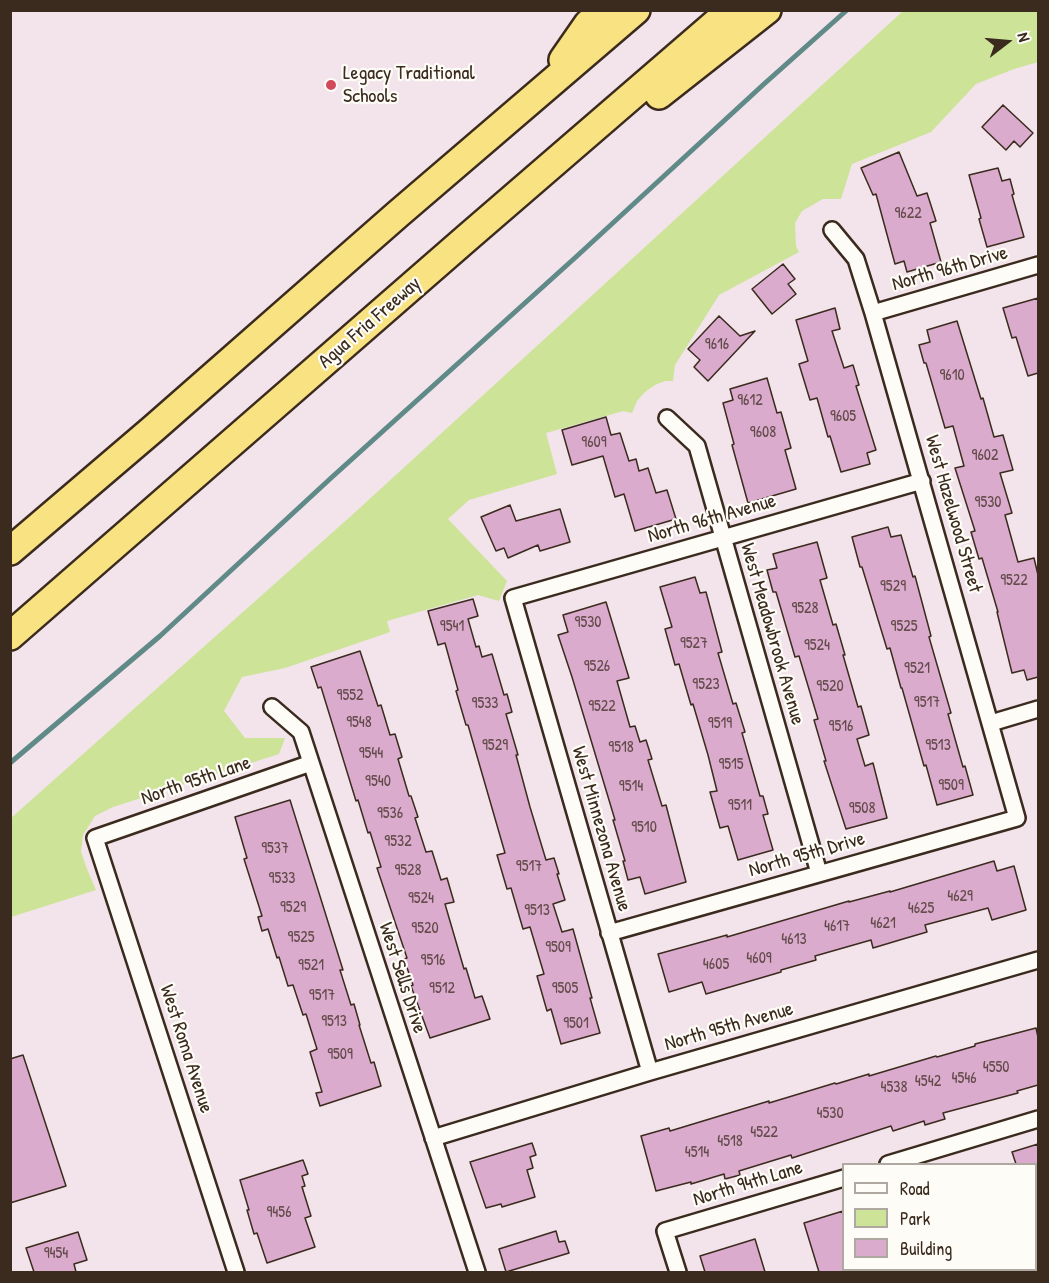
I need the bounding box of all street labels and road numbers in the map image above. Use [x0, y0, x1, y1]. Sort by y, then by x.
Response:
street label: North 96th Drive [889, 241, 1011, 297]
street label: Agua Fria Freeway [314, 272, 426, 374]
street label: West Hazelwood Street [919, 432, 987, 596]
street label: North 96th Avenue [645, 489, 779, 549]
street label: West Meadowbrook Avenue [735, 540, 809, 728]
street label: West Minnezona Avenue [566, 744, 636, 914]
street label: North 95th Lane [138, 751, 254, 811]
street label: North 95th Drive [746, 827, 868, 883]
street label: West Sells Drive [373, 920, 431, 1036]
street label: West Roma Avenue [154, 982, 218, 1116]
street label: North 95th Avenue [662, 997, 796, 1057]
street label: North 94th Lane [690, 1156, 806, 1212]

